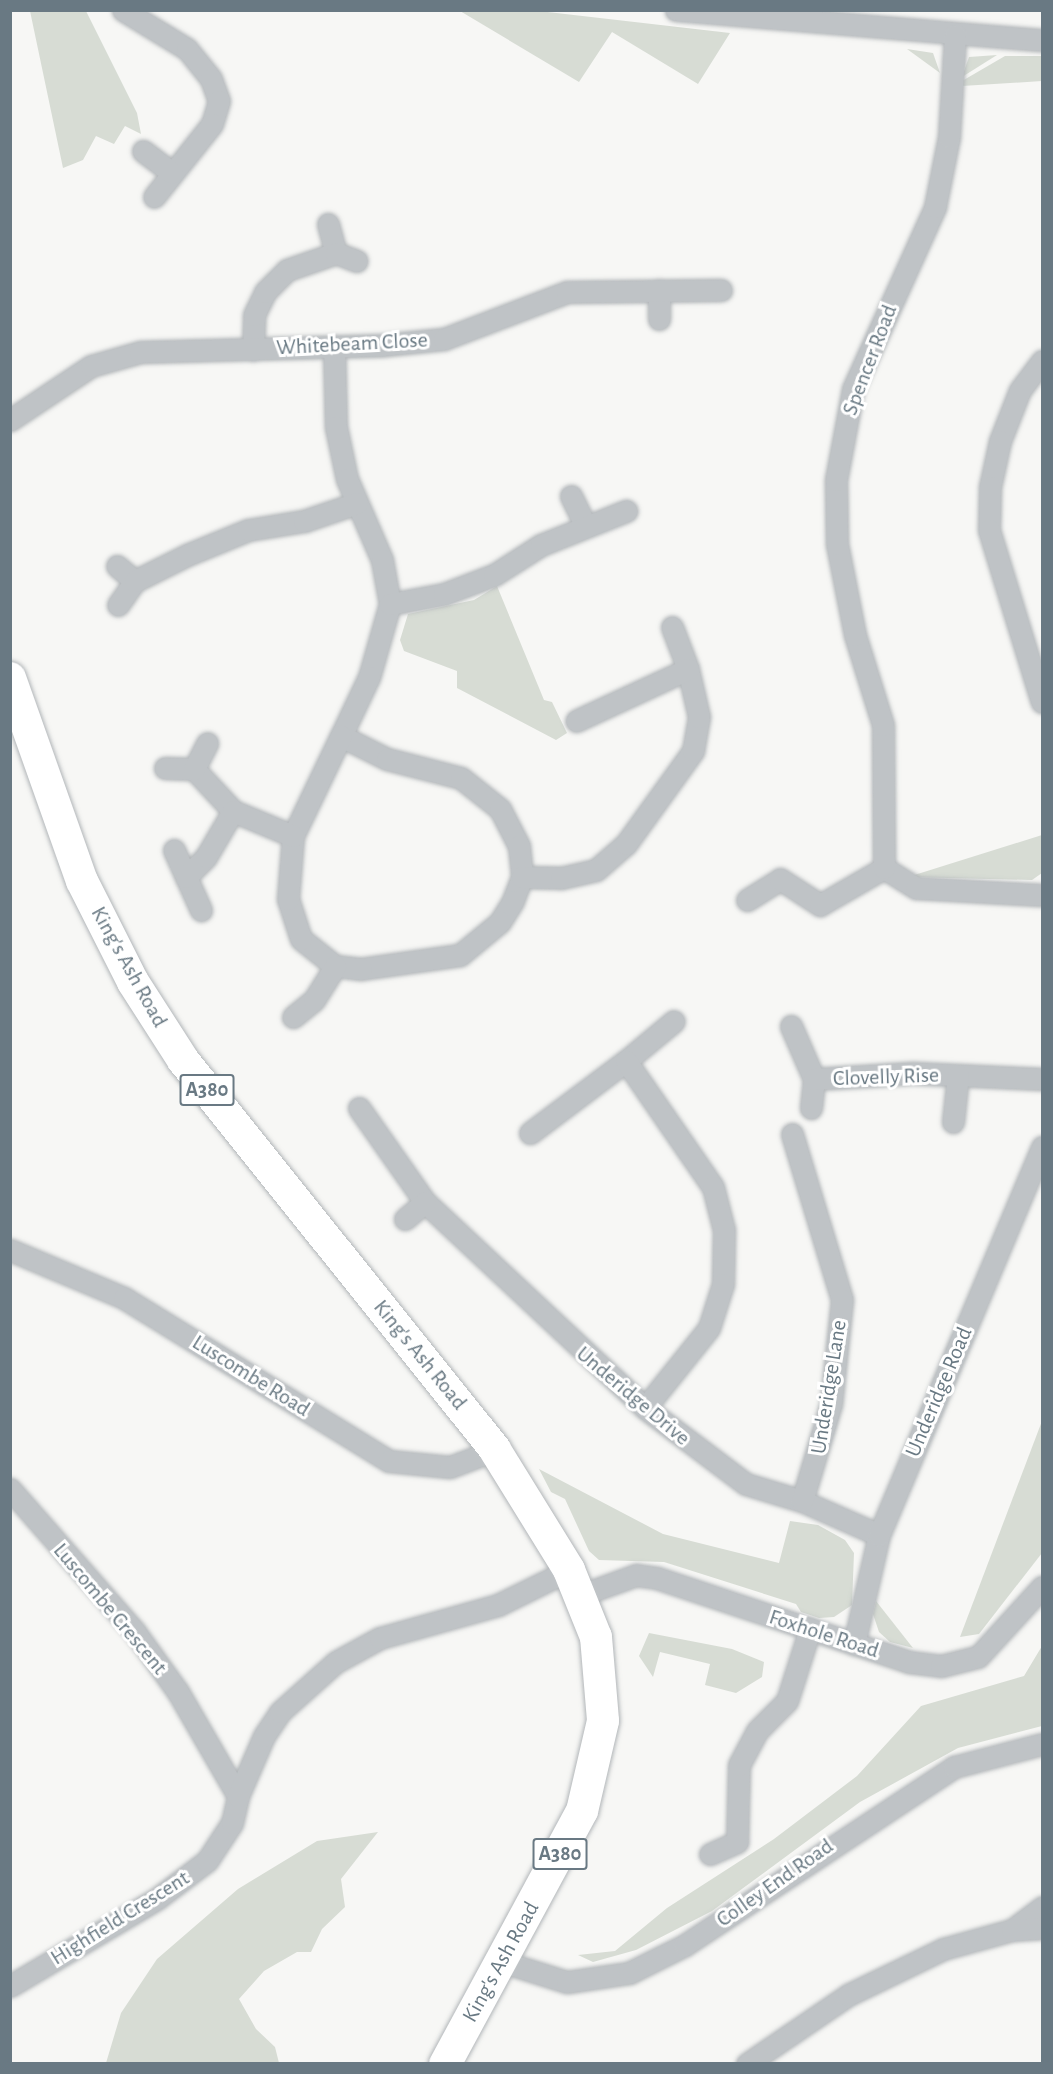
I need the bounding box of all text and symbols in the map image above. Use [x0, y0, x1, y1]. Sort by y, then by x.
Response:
street label: Spencer Road [837, 301, 903, 419]
street label: Whitebeam Close [276, 327, 428, 361]
street label: King's Ash Road [85, 902, 173, 1032]
street label: Clovelly Rise [832, 1062, 940, 1092]
road number: A380 [178, 1072, 236, 1108]
street label: King's Ash Road [368, 1295, 472, 1415]
street label: Underidge Lane [805, 1318, 853, 1456]
street label: Underidge Road [900, 1323, 978, 1461]
street label: Luscombe Road [187, 1329, 315, 1423]
street label: Underidge Drive [571, 1341, 695, 1451]
street label: Luscombe Crescent [47, 1538, 173, 1680]
street label: Foxhole Road [766, 1604, 882, 1664]
street label: Colley End Road [712, 1833, 838, 1933]
road number: A380 [532, 1836, 588, 1872]
street label: Highfield Crescent [46, 1865, 194, 1971]
street label: King's Ash Road [457, 1897, 545, 2027]

